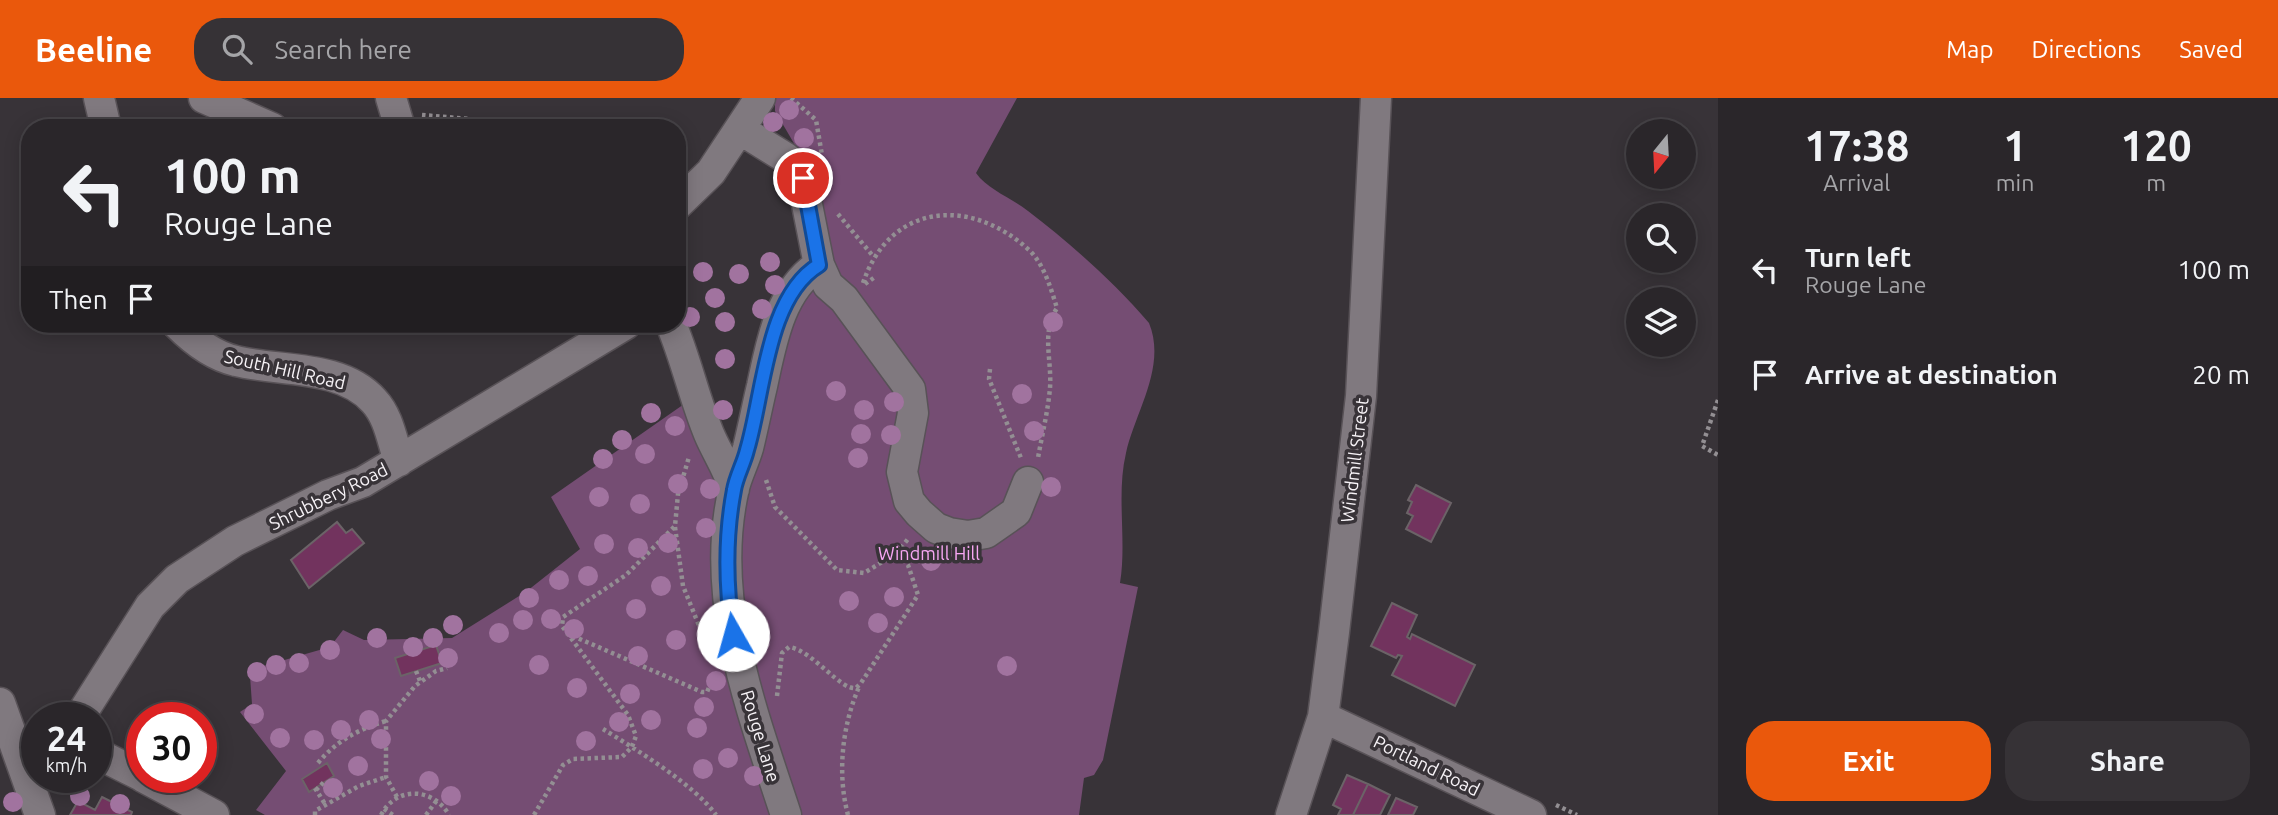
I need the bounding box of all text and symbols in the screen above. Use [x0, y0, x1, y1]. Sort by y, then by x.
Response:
search box [194, 18, 684, 81]
icon: search [218, 30, 256, 68]
text: Beeline [35, 31, 152, 68]
text: Search here [274, 35, 412, 64]
text: Map [1946, 36, 1993, 63]
text: Directions [2031, 36, 2141, 63]
text: Saved [2179, 36, 2243, 63]
north arrow [1626, 119, 1696, 189]
map controls [1626, 119, 1696, 357]
text: 17:38 [1804, 122, 1909, 169]
text: 1 [2003, 122, 2027, 169]
text: 120 [2121, 122, 2192, 169]
icon: left [49, 147, 140, 238]
text: 100 m [164, 147, 301, 202]
pin [773, 148, 833, 208]
icon: arrive [784, 159, 822, 197]
text: Arrival [1823, 170, 1890, 195]
text: min [1996, 170, 2034, 195]
text: m [2146, 170, 2166, 195]
button: search [1626, 203, 1696, 273]
text: Rouge Lane [164, 205, 333, 241]
text: Turn left [1805, 243, 1911, 272]
icon: left [1746, 251, 1784, 289]
text: 100 m [2178, 255, 2250, 284]
text: Rouge Lane [1805, 272, 1926, 297]
icon: arrive [122, 280, 160, 318]
text: Then [49, 285, 108, 314]
button: layers [1626, 287, 1696, 357]
street label: South Hill Road [222, 345, 348, 393]
icon: arrive [1746, 356, 1784, 394]
text: Arrive at destination [1805, 360, 2058, 389]
text: 20 m [2192, 360, 2250, 389]
street label: Windmill Street [1336, 396, 1372, 524]
street label: Shrubbery Road [266, 459, 390, 533]
park label: Windmill Hill [878, 543, 980, 563]
position arrow [696, 598, 770, 672]
street label: Rouge Lane [738, 688, 784, 784]
speed limit sign: 30 [126, 702, 217, 793]
text: 24 [47, 718, 86, 758]
button: Exit [1746, 721, 1991, 801]
button: Share [2005, 721, 2250, 801]
street label: Portland Road [1371, 731, 1483, 799]
text: km/h [46, 755, 87, 775]

